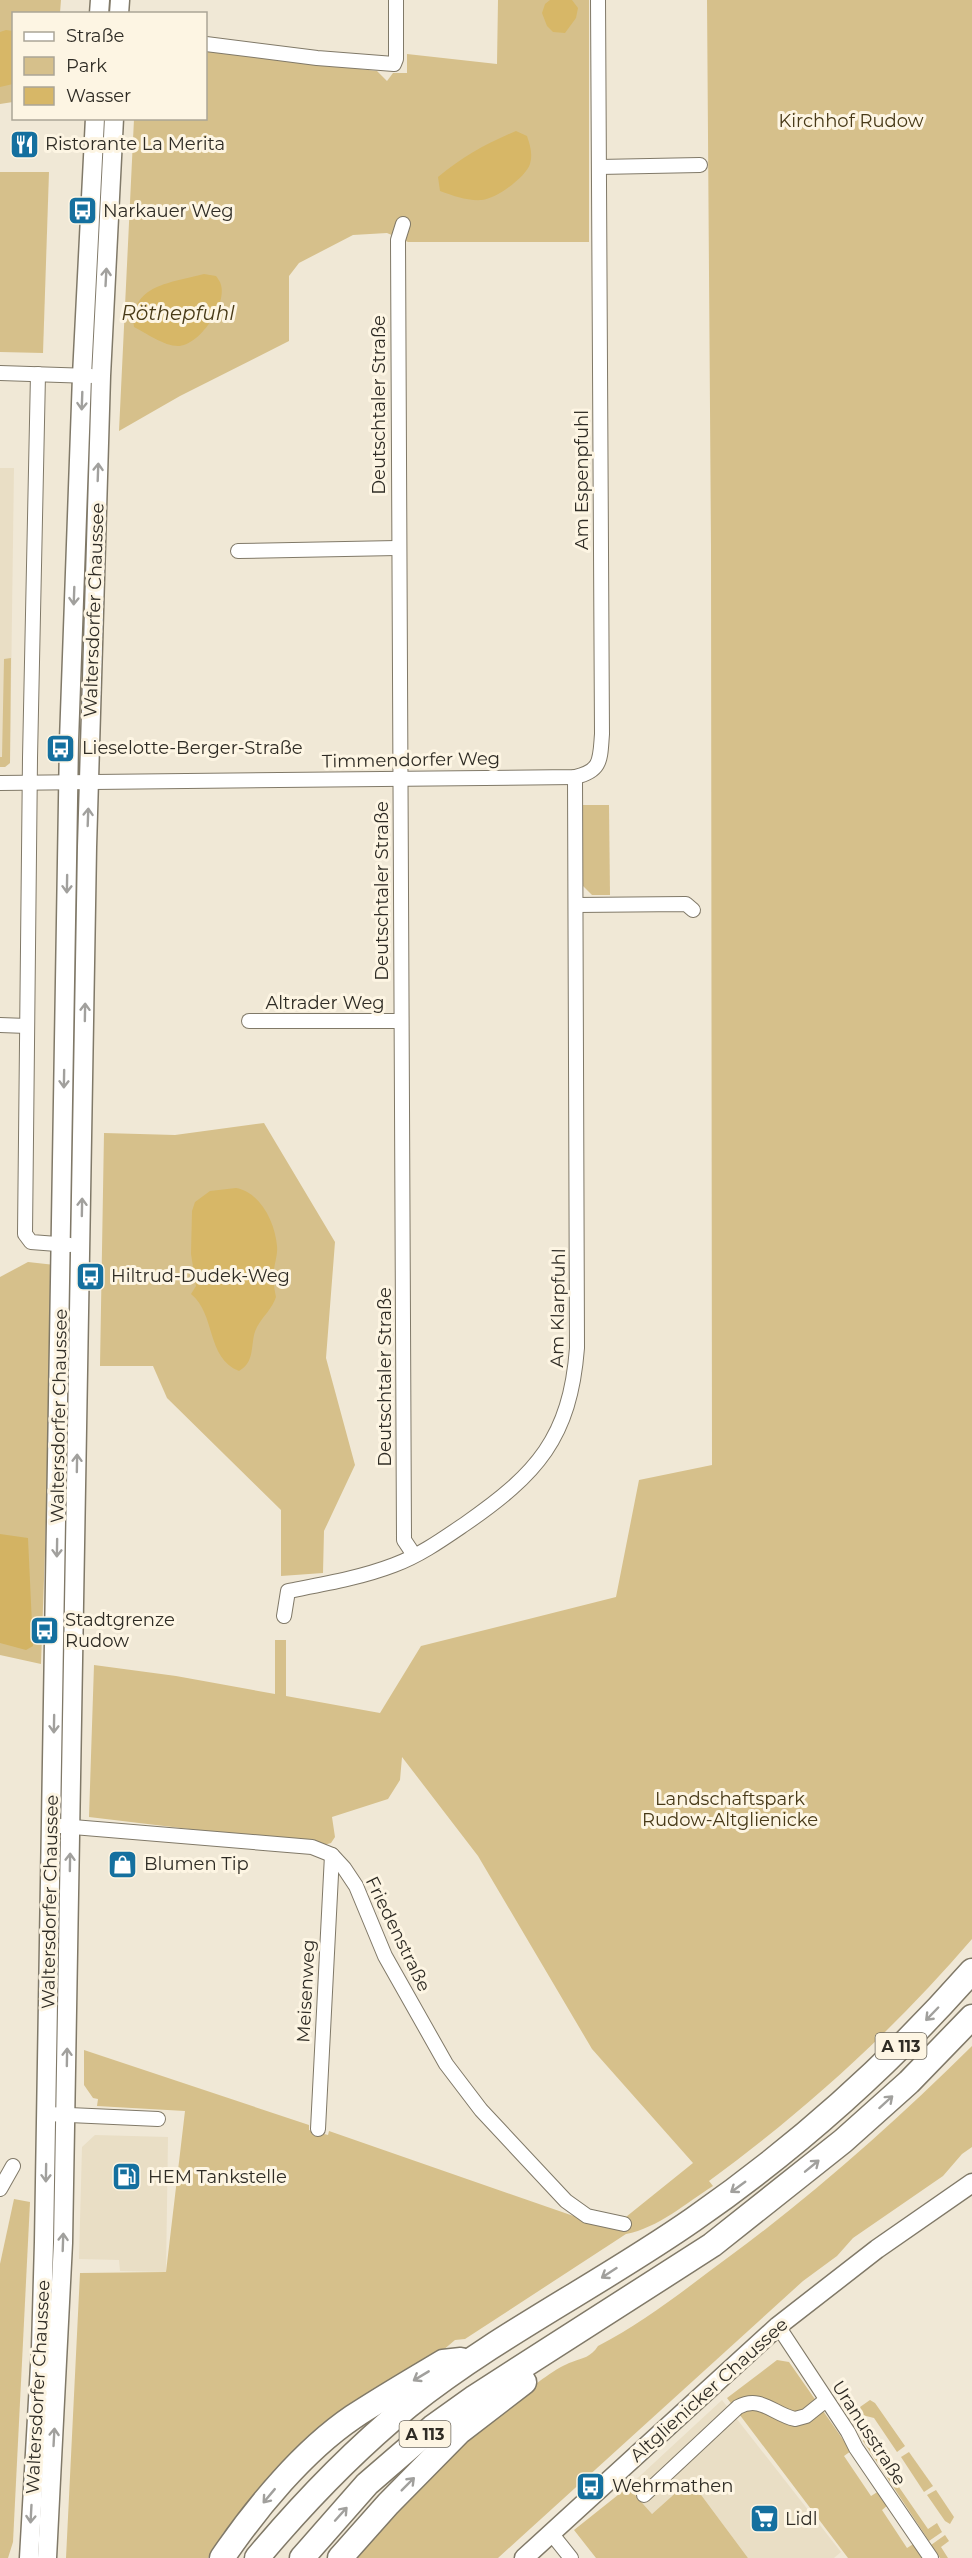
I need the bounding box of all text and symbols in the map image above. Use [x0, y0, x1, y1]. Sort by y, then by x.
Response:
legend [12, 12, 207, 120]
text: Straße [66, 25, 125, 47]
text: Park [66, 55, 107, 77]
text: Wasser [66, 85, 131, 107]
park label: Kirchhof Rudow [778, 110, 924, 132]
restaurant icon: Ristorante La Merita [8, 128, 40, 160]
place label: Ristorante La Merita [45, 133, 225, 155]
bus stop icon: Narkauer Weg [66, 195, 98, 227]
place label: Narkauer Weg [103, 200, 234, 222]
one-way arrow [100, 268, 111, 288]
water label: Röthepfuhl [121, 301, 235, 325]
street label: Deutschtaler Straße [368, 315, 390, 495]
one-way arrow [76, 391, 87, 411]
street label: Am Espenpfuhl [571, 410, 593, 550]
one-way arrow [92, 463, 104, 483]
street label: Waltersdorfer Chaussee [79, 502, 109, 718]
one-way arrow [69, 586, 80, 606]
bus stop icon: Lieselotte-Berger-Straße [45, 732, 77, 764]
place label: Lieselotte-Berger-Straße [82, 737, 303, 759]
street label: Timmendorfer Weg [322, 747, 500, 773]
street label: Deutschtaler Straße [371, 801, 393, 981]
one-way arrow [83, 807, 94, 827]
one-way arrow [61, 873, 73, 893]
street label: Altrader Weg [265, 992, 385, 1014]
one-way arrow [79, 1002, 91, 1022]
one-way arrow [58, 1068, 70, 1088]
one-way arrow [76, 1197, 88, 1217]
street label: Am Klarpfuhl [546, 1248, 570, 1368]
bus stop icon: Hiltrud-Dudek-Weg [74, 1260, 106, 1292]
place label: Hiltrud-Dudek-Weg [111, 1265, 290, 1287]
street label: Deutschtaler Straße [374, 1287, 396, 1467]
street label: Waltersdorfer Chaussee [46, 1308, 72, 1523]
one-way arrow [72, 1454, 83, 1474]
one-way arrow [51, 1537, 63, 1557]
place label: Stadtgrenze Rudow [65, 1609, 175, 1652]
bus stop icon: Stadtgrenze Rudow [28, 1614, 60, 1646]
one-way arrow [48, 1714, 60, 1734]
park label: Landschaftspark Rudow-Altglienicke [642, 1788, 818, 1831]
street label: Waltersdorfer Chaussee [37, 1794, 63, 2009]
shop icon: Blumen Tip [107, 1848, 139, 1880]
one-way arrow [64, 1852, 76, 1872]
place label: Blumen Tip [144, 1853, 249, 1875]
street label: Friedenstraße [361, 1873, 435, 1995]
street label: Meisenweg [292, 1939, 320, 2043]
one-way arrow [925, 2006, 940, 2021]
road number: A 113 [876, 2033, 926, 2059]
one-way arrow [61, 2047, 73, 2067]
one-way arrow [878, 2095, 893, 2109]
one-way arrow [804, 2159, 819, 2173]
fuel station icon: HEM Tankstelle [111, 2161, 143, 2193]
one-way arrow [40, 2162, 51, 2182]
place label: HEM Tankstelle [148, 2166, 287, 2188]
one-way arrow [730, 2181, 746, 2193]
one-way arrow [58, 2232, 69, 2252]
one-way arrow [601, 2268, 618, 2280]
street label: Waltersdorfer Chaussee [21, 2279, 55, 2495]
street label: Altglienicker Chaussee [626, 2313, 792, 2467]
one-way arrow [413, 2371, 430, 2383]
street label: Uranusstraße [827, 2376, 911, 2490]
road number: A 113 [400, 2421, 450, 2447]
one-way arrow [49, 2427, 60, 2447]
bus stop icon: Wehrmathen [575, 2470, 607, 2502]
place label: Wehrmathen [612, 2475, 733, 2497]
one-way arrow [401, 2476, 415, 2491]
one-way arrow [262, 2488, 276, 2503]
supermarket icon: Lidl [748, 2503, 780, 2535]
one-way arrow [26, 2504, 37, 2524]
one-way arrow [334, 2507, 348, 2522]
place label: Lidl [785, 2508, 818, 2530]

